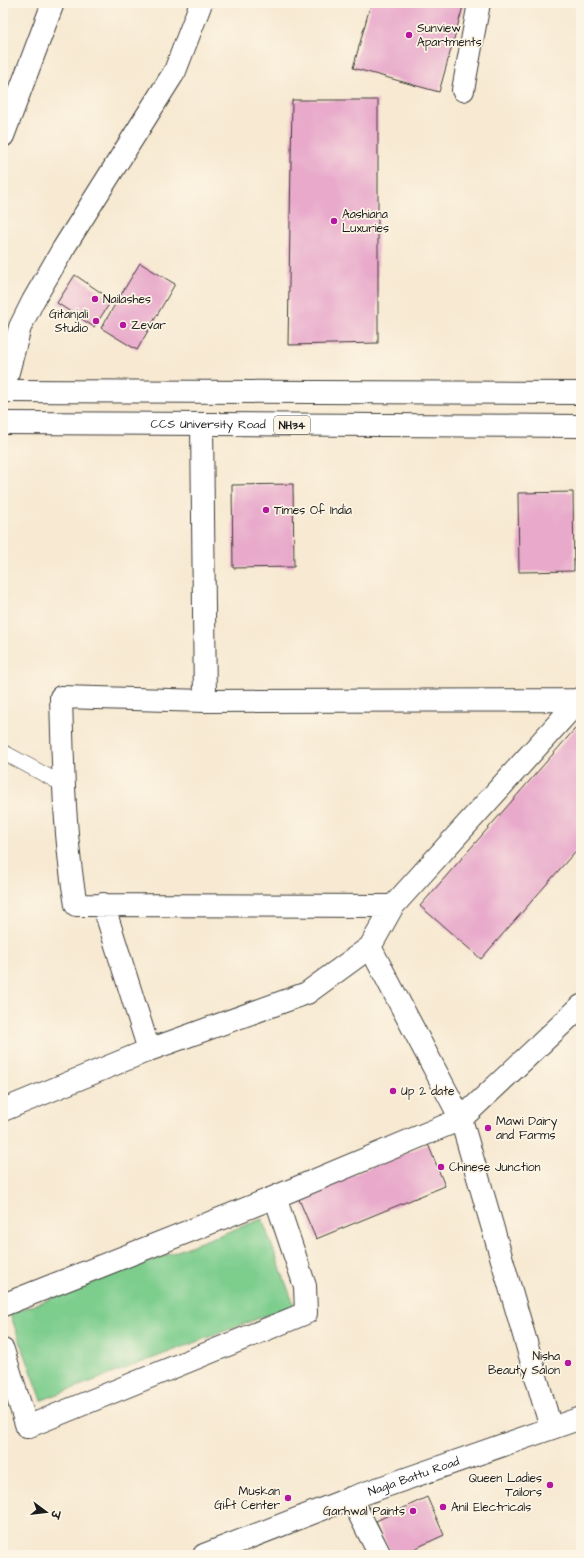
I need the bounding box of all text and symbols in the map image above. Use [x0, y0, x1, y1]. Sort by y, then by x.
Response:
place label: Sunview Apartments [417, 20, 482, 51]
marker: Sunview Apartments [404, 30, 414, 40]
place label: Aashiana Luxuries [342, 206, 389, 237]
marker: Aashiana Luxuries [329, 216, 339, 226]
place label: Nailashes [103, 291, 151, 308]
marker: Nailashes [90, 294, 100, 304]
place label: Gitanjali Studio [49, 306, 88, 337]
marker: Gitanjali Studio [91, 316, 101, 326]
place label: Zevar [131, 317, 166, 334]
marker: Zevar [118, 320, 128, 330]
street label: CCS University Road [150, 415, 266, 434]
road number: NH34 [274, 416, 310, 434]
place label: Times Of India [274, 502, 352, 519]
marker: Times Of India [261, 505, 271, 515]
place label: Up 2 date [401, 1083, 455, 1100]
marker: Up 2 date [388, 1086, 398, 1096]
place label: Mawi Dairy and Farms [496, 1113, 558, 1144]
marker: Mawi Dairy and Farms [483, 1123, 493, 1133]
place label: Chinese Junction [449, 1159, 541, 1176]
marker: Chinese Junction [436, 1162, 446, 1172]
place label: Nisha Beauty Salon [488, 1348, 560, 1380]
marker: Nisha Beauty Salon [563, 1358, 573, 1368]
street label: Nagla Battu Road [366, 1452, 462, 1500]
place label: Queen Ladies Tailors [469, 1470, 542, 1501]
marker: Queen Ladies Tailors [545, 1480, 555, 1490]
place label: Muskan Gift Center [214, 1483, 280, 1514]
north arrow [26, 1492, 66, 1532]
marker: Muskan Gift Center [283, 1493, 293, 1503]
place label: Anil Electricals [451, 1499, 531, 1516]
marker: Anil Electricals [438, 1502, 448, 1512]
place label: Garhwal Paints [323, 1503, 405, 1520]
marker: Garhwal Paints [408, 1506, 418, 1516]
text: उ [47, 1508, 64, 1522]

